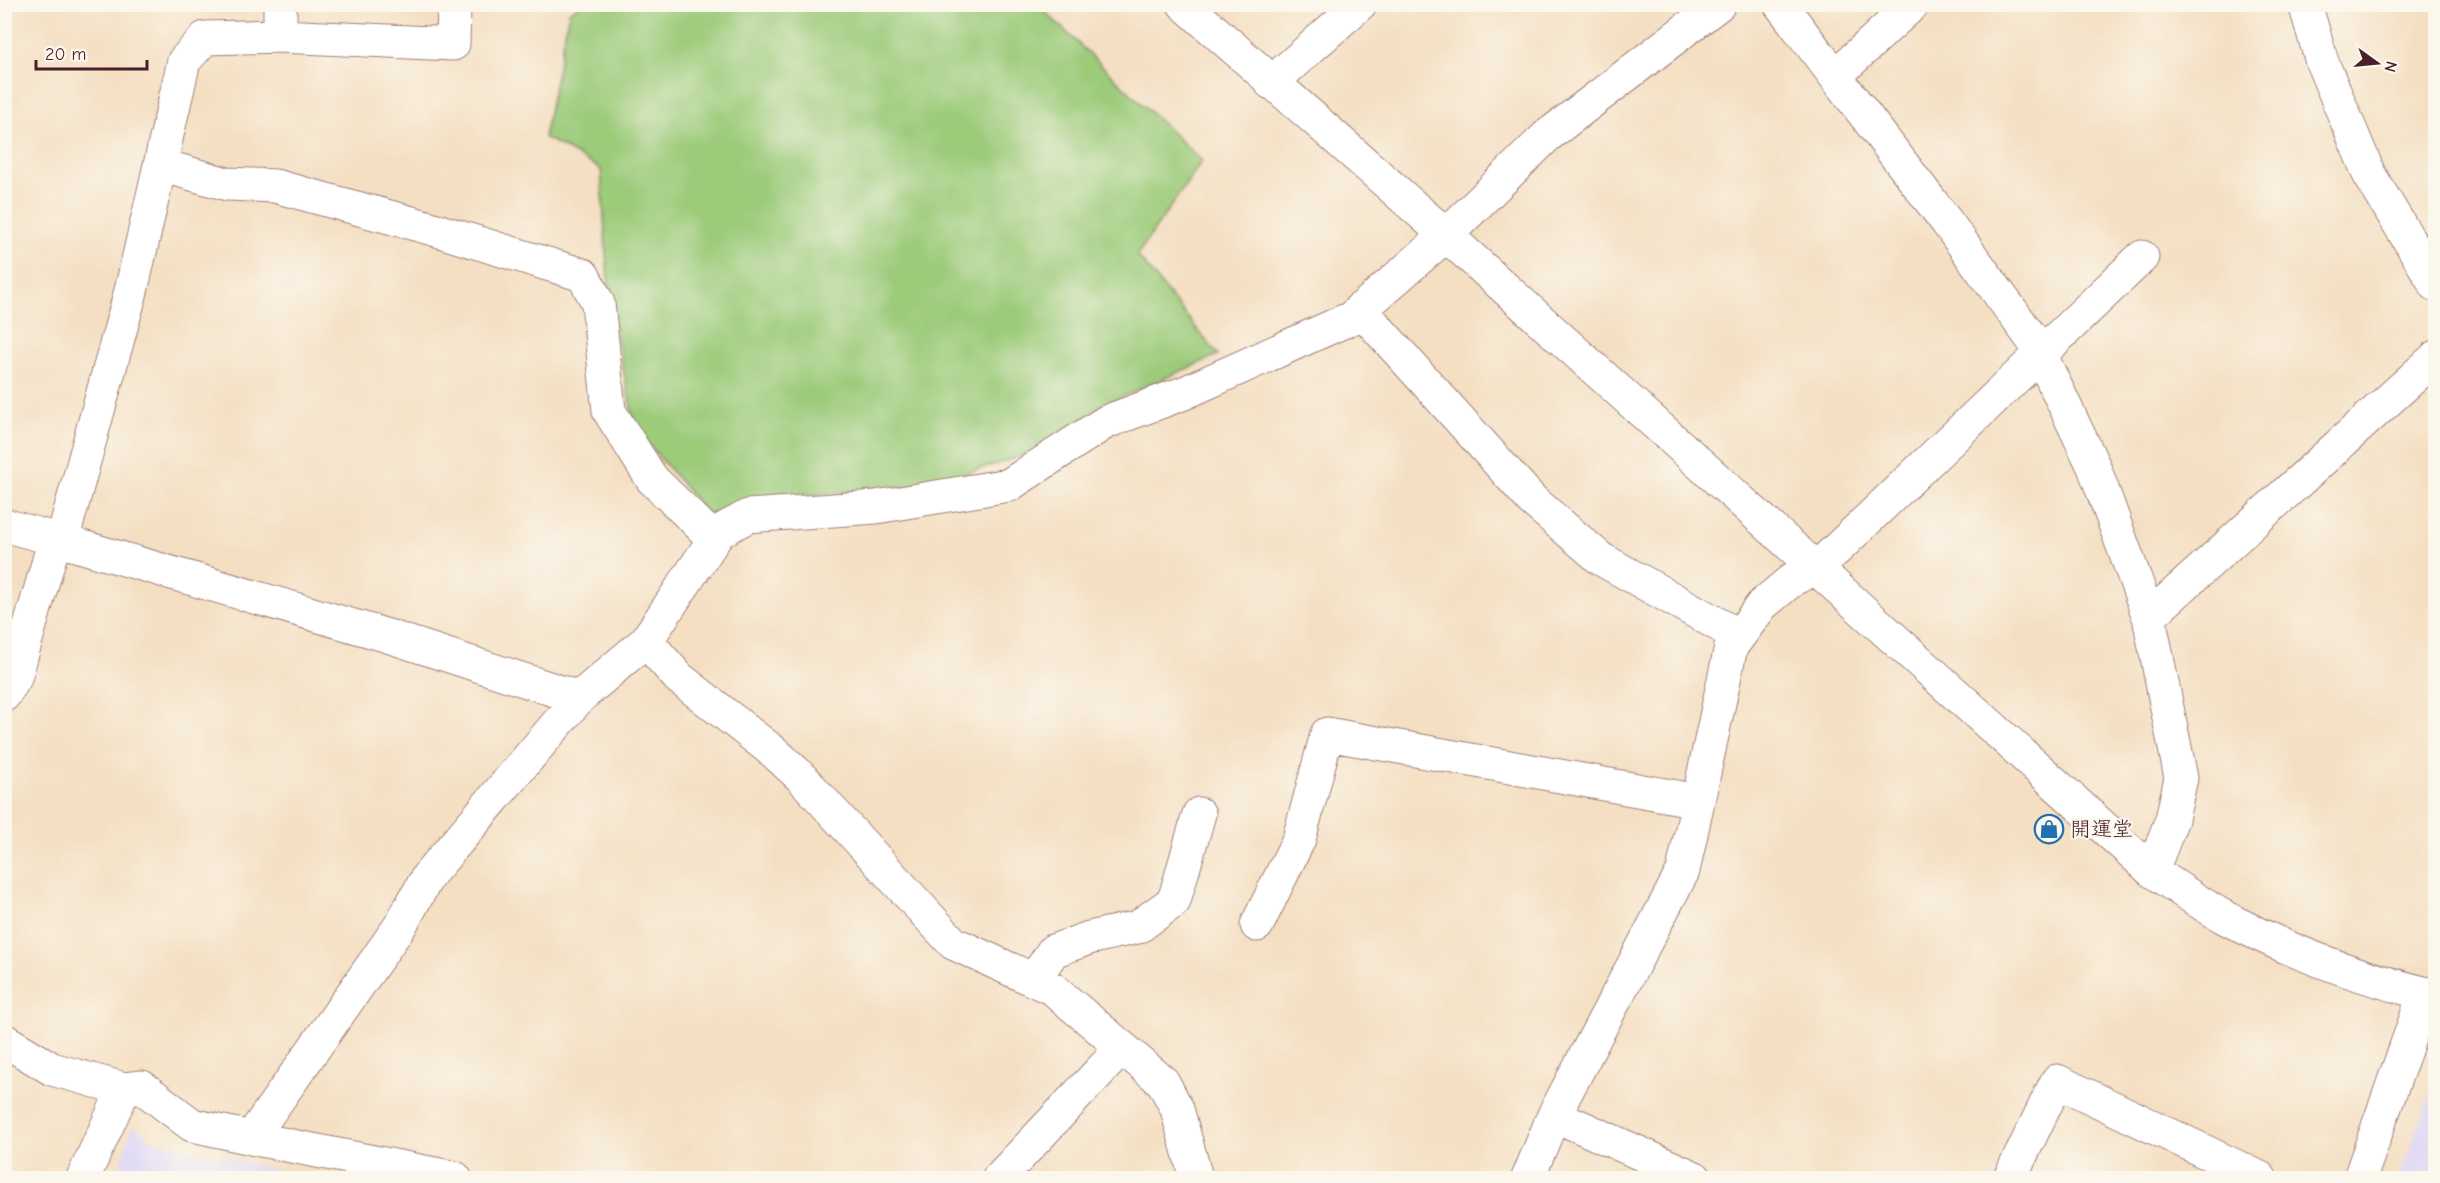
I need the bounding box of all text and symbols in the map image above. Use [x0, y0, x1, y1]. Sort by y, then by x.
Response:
scale bar [36, 33, 147, 71]
north arrow [2347, 33, 2407, 93]
text: 20 m [45, 44, 86, 65]
text: N [2380, 59, 2401, 74]
shop icon: 開運堂 [2033, 813, 2065, 845]
place label: 開運堂 [2070, 817, 2133, 841]

